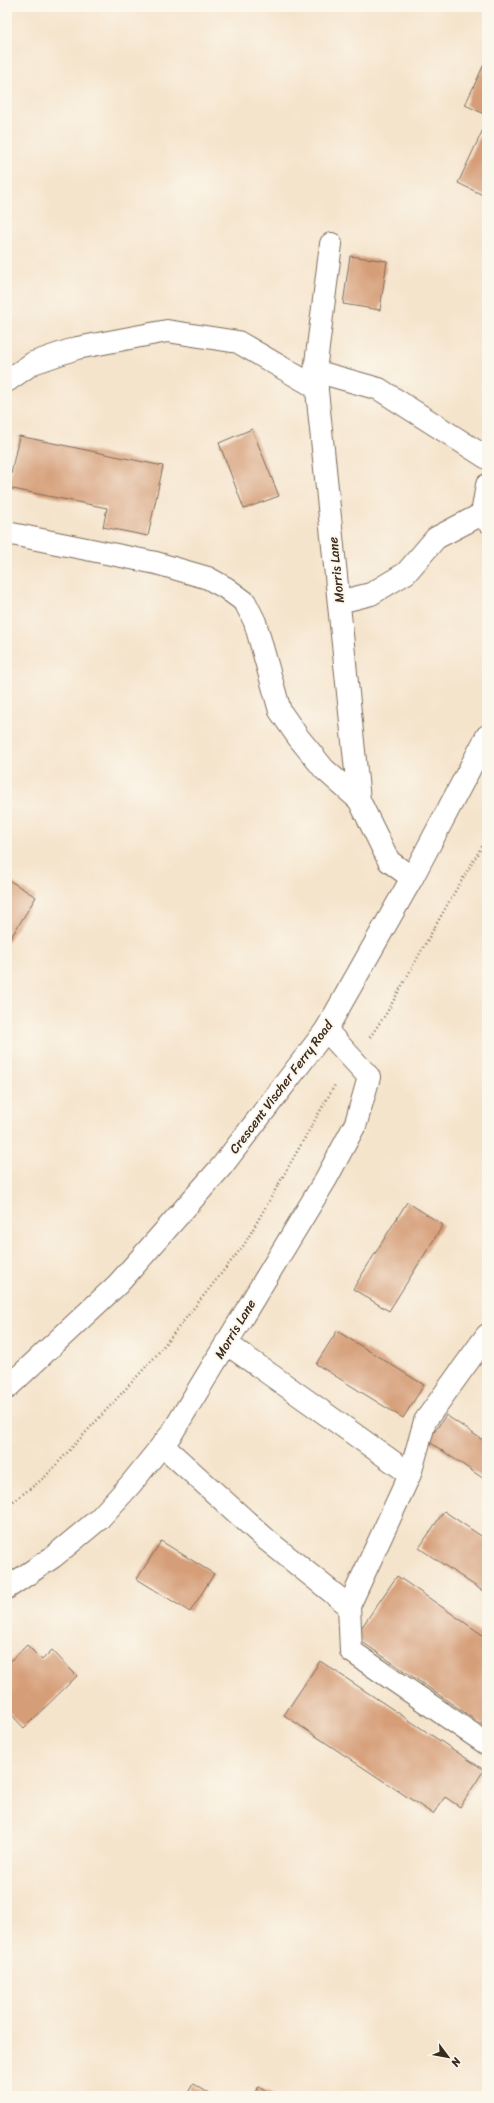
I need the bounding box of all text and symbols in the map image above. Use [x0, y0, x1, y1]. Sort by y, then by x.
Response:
street label: Morris Lane [321, 535, 351, 604]
street label: Crescent Vischer Ferry Road [223, 1014, 340, 1159]
street label: Morris Lane [208, 1294, 262, 1363]
north arrow [428, 2037, 468, 2077]
text: N [446, 2053, 467, 2071]

